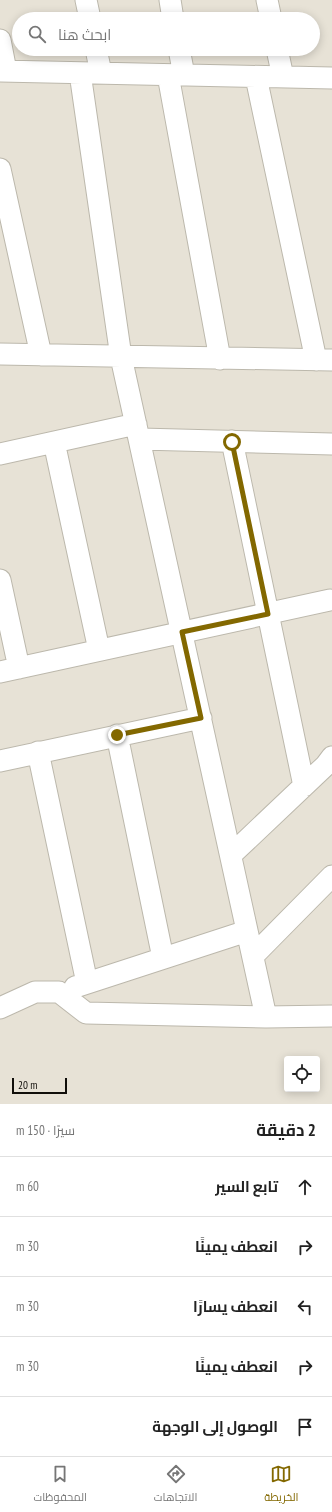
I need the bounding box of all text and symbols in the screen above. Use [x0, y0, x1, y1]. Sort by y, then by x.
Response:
search box [12, 12, 320, 56]
icon: search [26, 23, 48, 45]
text: ابحث هنا [58, 25, 111, 44]
route start [223, 433, 241, 451]
route end [108, 726, 126, 744]
map controls [284, 1056, 320, 1092]
button: locate [284, 1056, 320, 1092]
scale bar [12, 1076, 67, 1095]
text: 20 m [18, 1078, 37, 1092]
text: 2 دقيقة [256, 1119, 316, 1141]
text: سيرًا · 150 m [16, 1122, 75, 1139]
icon: ahead [294, 1176, 316, 1198]
text: تابع السير [215, 1177, 278, 1196]
text: 60 m [16, 1178, 39, 1195]
icon: right [294, 1236, 316, 1258]
text: انعطف يمينًا [195, 1237, 278, 1256]
text: 30 m [16, 1238, 39, 1255]
icon: left [294, 1296, 316, 1318]
text: انعطف يسارًا [193, 1297, 278, 1316]
text: 30 m [16, 1298, 39, 1315]
icon: right [294, 1356, 316, 1378]
text: انعطف يمينًا [195, 1357, 278, 1376]
text: 30 m [16, 1358, 39, 1375]
icon: arrive [294, 1416, 316, 1438]
text: الوصول إلى الوجهة [152, 1417, 278, 1436]
tab: المحفوظات [33, 1463, 87, 1507]
tab: الاتجاهات [154, 1463, 197, 1507]
tab: الخريطة [264, 1463, 299, 1507]

